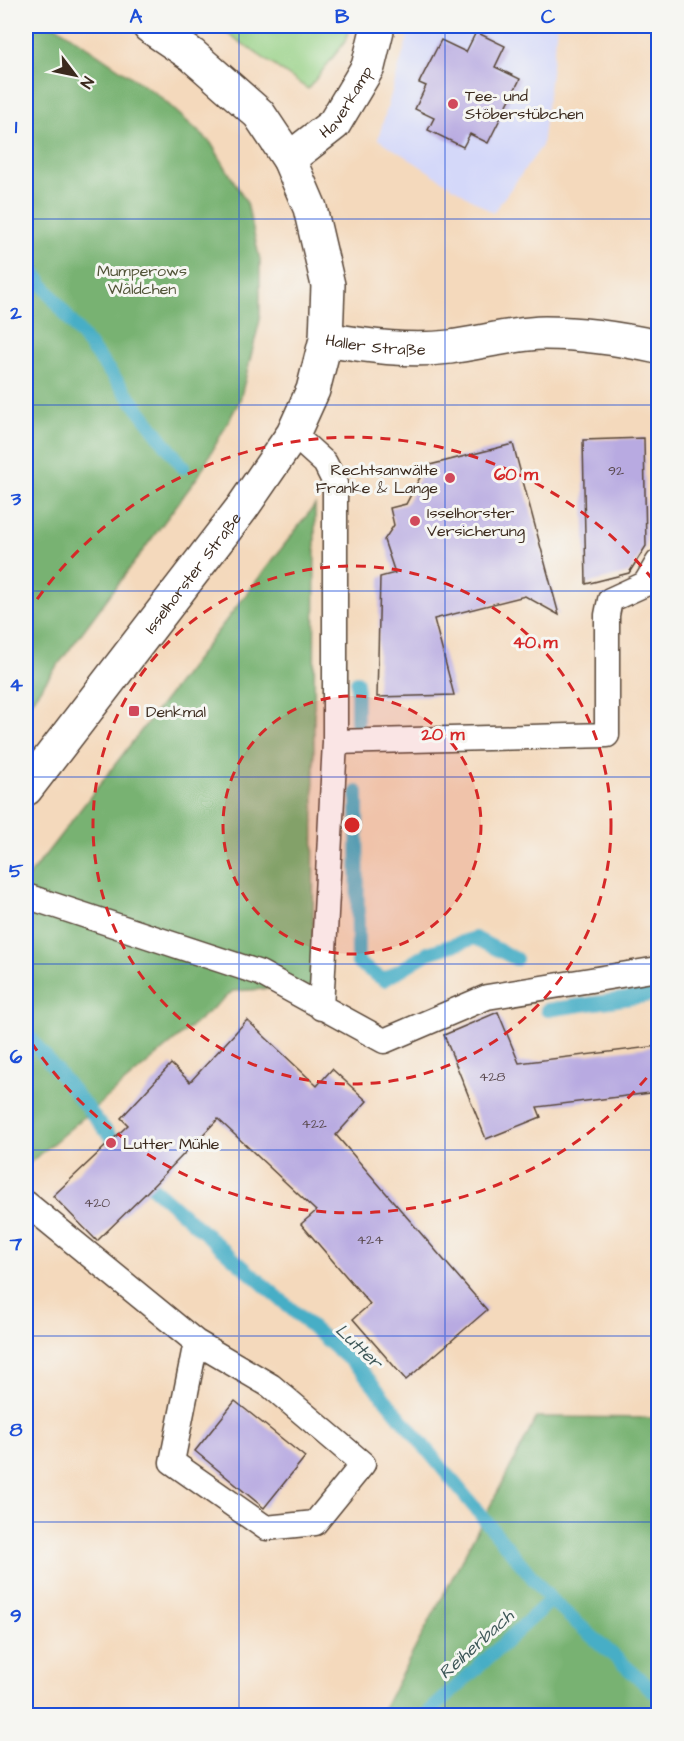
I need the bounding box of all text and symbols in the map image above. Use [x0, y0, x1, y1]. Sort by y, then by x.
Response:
text: A [130, 3, 143, 31]
text: B [335, 3, 350, 31]
text: C [541, 3, 556, 31]
north arrow [45, 45, 105, 105]
street label: Haverkamp [315, 62, 378, 144]
text: N [75, 72, 99, 93]
place label: Tee- und Stöberstübchen [465, 85, 584, 125]
marker: Tee- und Stöberstübchen [446, 97, 460, 111]
text: 1 [15, 113, 18, 141]
park label: Mumperows Wäldchen [97, 260, 187, 300]
text: 2 [9, 299, 22, 327]
street label: Haller Straße [324, 329, 426, 361]
place label: Rechtsanwälte Franke & Lange [316, 459, 438, 500]
house number: 92 [608, 461, 624, 481]
text: 60 m [494, 462, 539, 487]
marker: Rechtsanwälte Franke & Lange [443, 471, 457, 485]
text: 3 [10, 485, 22, 513]
place label: Isselhorster Versicherung [427, 502, 525, 543]
street label: Isselhorster Straße [139, 508, 247, 638]
marker: Isselhorster Versicherung [408, 514, 422, 528]
text: 40 m [513, 630, 558, 655]
text: 4 [9, 671, 23, 699]
place label: Denkmal [146, 701, 206, 723]
marker: Denkmal [127, 704, 141, 718]
text: 20 m [421, 722, 465, 747]
centre of rings [342, 815, 362, 835]
text: 5 [9, 857, 24, 885]
text: 6 [10, 1043, 23, 1071]
house number: 428 [479, 1067, 505, 1087]
house number: 422 [301, 1114, 327, 1134]
place label: Lutter Mühle [123, 1133, 220, 1155]
marker: Lutter Mühle [104, 1136, 118, 1150]
house number: 420 [84, 1193, 110, 1213]
text: 7 [9, 1230, 23, 1258]
house number: 424 [356, 1230, 384, 1250]
water label: Lutter [330, 1318, 389, 1376]
text: 8 [10, 1416, 23, 1444]
text: 9 [10, 1602, 22, 1630]
water label: Reiherbach [433, 1603, 520, 1685]

